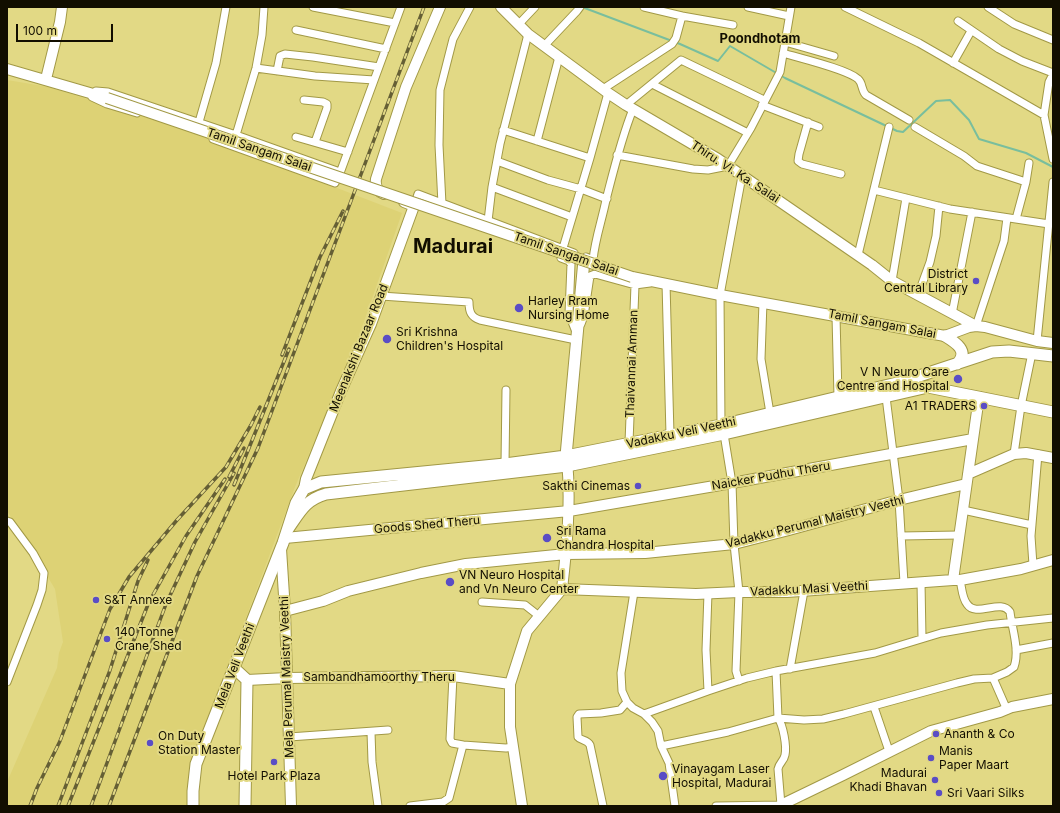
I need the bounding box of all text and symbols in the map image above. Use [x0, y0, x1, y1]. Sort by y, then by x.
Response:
scale bar [18, 16, 115, 42]
text: 100 m [23, 23, 57, 38]
district label: Poondhotam [720, 31, 800, 47]
street label: Tamil Sangam Salai [205, 125, 313, 175]
street label: Thiru. Vi. Ka. Salai [688, 138, 782, 206]
street label: Tamil Sangam Salai [512, 229, 620, 279]
district label: Madurai [413, 235, 493, 259]
place label: District Central Library [884, 267, 968, 295]
marker: District Central Library [971, 276, 981, 286]
street label: Meenakshi Bazaar Road [327, 282, 391, 414]
place label: Harley Rram Nursing Home [528, 294, 609, 322]
marker: Harley Rram Nursing Home [513, 302, 525, 314]
street label: Tamil Sangam Salai [827, 306, 937, 342]
street label: Thaivannai Amman [623, 310, 641, 418]
place label: Sri Krishna Children's Hospital [396, 325, 503, 353]
marker: Sri Krishna Children's Hospital [381, 333, 393, 345]
place label: V N Neuro Care Centre and Hospital [837, 365, 949, 393]
marker: V N Neuro Care Centre and Hospital [952, 373, 964, 385]
place label: A1 TRADERS [905, 399, 976, 413]
marker: A1 TRADERS [979, 401, 989, 411]
street label: Vadakku Veli Veethi [625, 414, 737, 452]
street label: Naicker Pudhu Theru [711, 459, 831, 493]
place label: Sakthi Cinemas [542, 479, 630, 493]
marker: Sakthi Cinemas [633, 481, 643, 491]
street label: Vadakku Perumal Maistry Veethi [724, 493, 906, 551]
street label: Goods Shed Theru [373, 513, 481, 537]
place label: Sri Rama Chandra Hospital [556, 524, 654, 552]
marker: Sri Rama Chandra Hospital [541, 532, 553, 544]
place label: VN Neuro Hospital and Vn Neuro Center [459, 568, 578, 596]
marker: VN Neuro Hospital and Vn Neuro Center [444, 576, 456, 588]
street label: Vadakku Masi Veethi [750, 579, 868, 599]
place label: S&T Annexe [104, 593, 172, 607]
marker: S&T Annexe [91, 595, 101, 605]
street label: Mela Perumal Maistry Veethi [277, 596, 297, 758]
street label: Mela Veli Veethi [212, 621, 258, 711]
place label: 140 Tonne Crane Shed [115, 625, 182, 653]
marker: 140 Tonne Crane Shed [102, 634, 112, 644]
street label: Sambandhamoorthy Theru [303, 670, 455, 684]
place label: Ananth & Co [944, 727, 1015, 741]
place label: On Duty Station Master [158, 729, 240, 757]
marker: Ananth & Co [931, 729, 941, 739]
marker: On Duty Station Master [145, 738, 155, 748]
place label: Manis Paper Maart [939, 744, 1009, 772]
marker: Manis Paper Maart [926, 753, 936, 763]
marker: Hotel Park Plaza [269, 757, 279, 767]
place label: Vinayagam Laser Hospital, Madurai [672, 762, 771, 790]
place label: Madurai Khadi Bhavan [849, 766, 927, 794]
place label: Hotel Park Plaza [228, 769, 320, 783]
marker: Vinayagam Laser Hospital, Madurai [657, 770, 669, 782]
marker: Madurai Khadi Bhavan [930, 775, 940, 785]
place label: Sri Vaari Silks [947, 786, 1024, 800]
marker: Sri Vaari Silks [934, 788, 944, 798]

